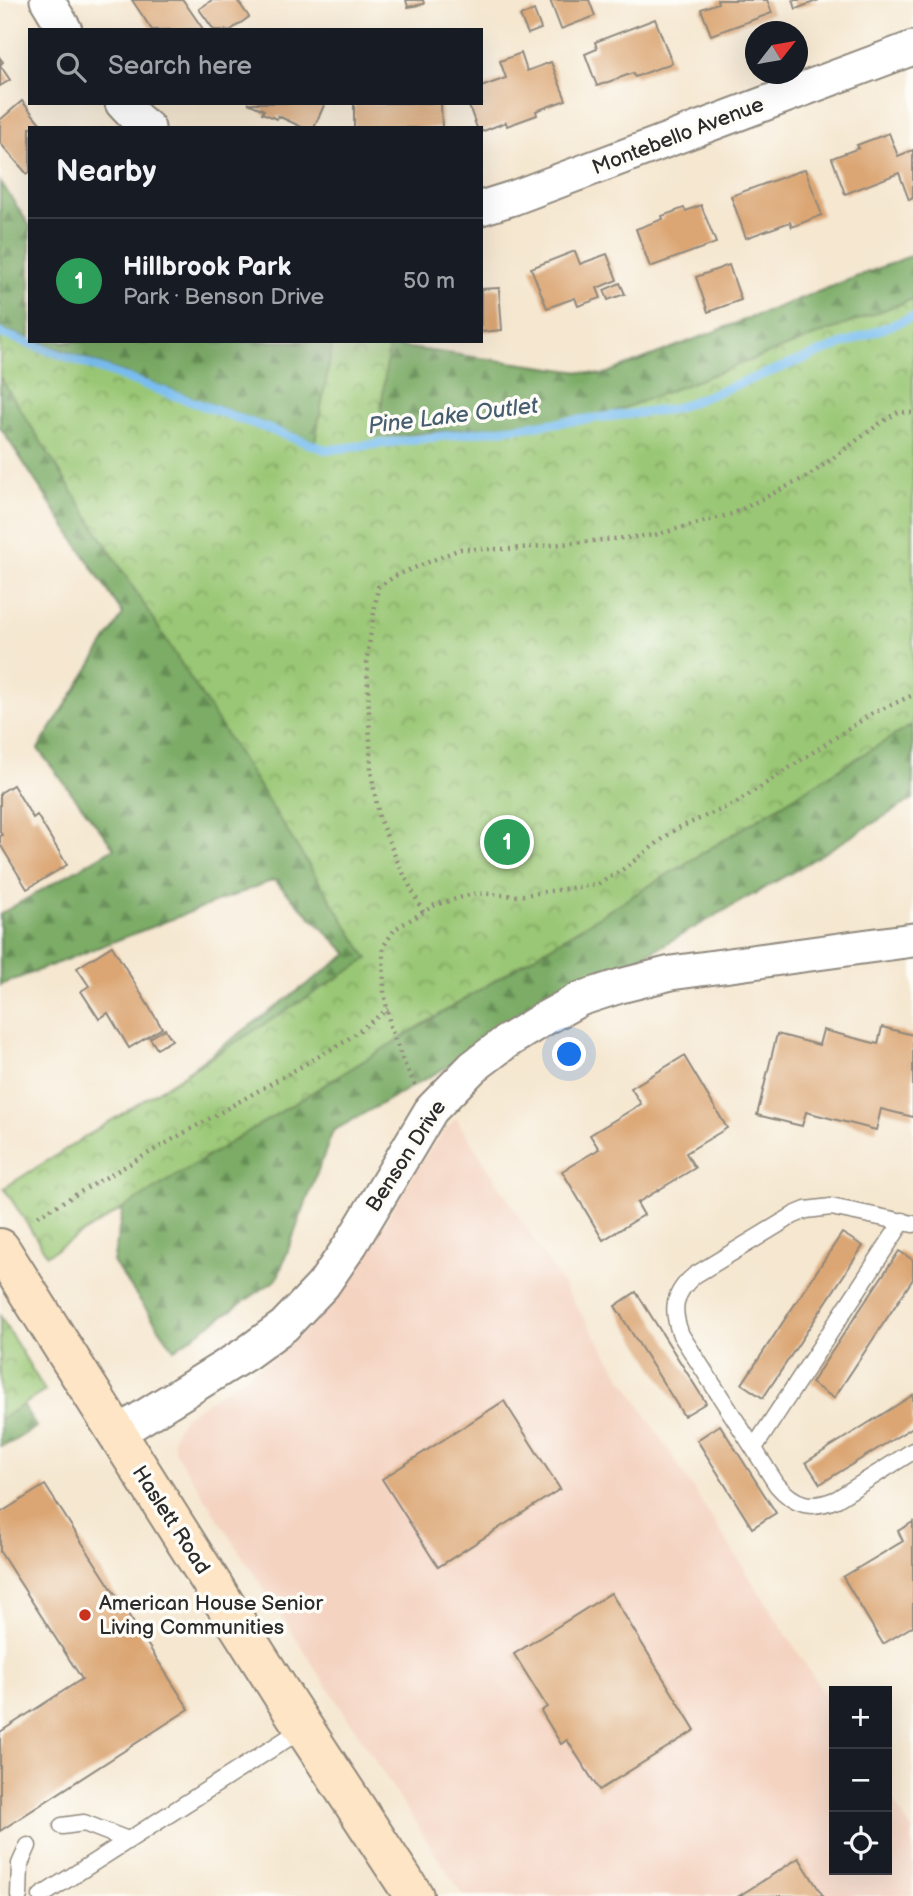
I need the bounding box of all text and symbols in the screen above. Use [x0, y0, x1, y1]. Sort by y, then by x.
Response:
north arrow [745, 21, 808, 84]
search box [28, 28, 483, 105]
icon: search [52, 48, 90, 86]
text: Search here [108, 51, 252, 82]
street label: Montebello Avenue [589, 92, 767, 180]
text: Nearby [56, 154, 156, 190]
text: Hillbrook Park [123, 252, 291, 283]
text: 1 [74, 267, 84, 295]
text: 50 m [403, 267, 455, 295]
text: Park · Benson Drive [123, 283, 324, 311]
water label: Pine Lake Outlet [366, 392, 541, 440]
pin: 1 [484, 816, 530, 868]
your location [552, 1037, 586, 1071]
street label: Benson Drive [361, 1096, 451, 1216]
street label: Haslett Road [127, 1461, 215, 1579]
place label: American House Senior Living Communities [99, 1591, 323, 1640]
marker: American House Senior Living Communities [77, 1607, 93, 1623]
map controls [829, 1686, 892, 1875]
button: + [829, 1686, 892, 1749]
button: − [829, 1749, 892, 1812]
button: locate [829, 1812, 892, 1875]

